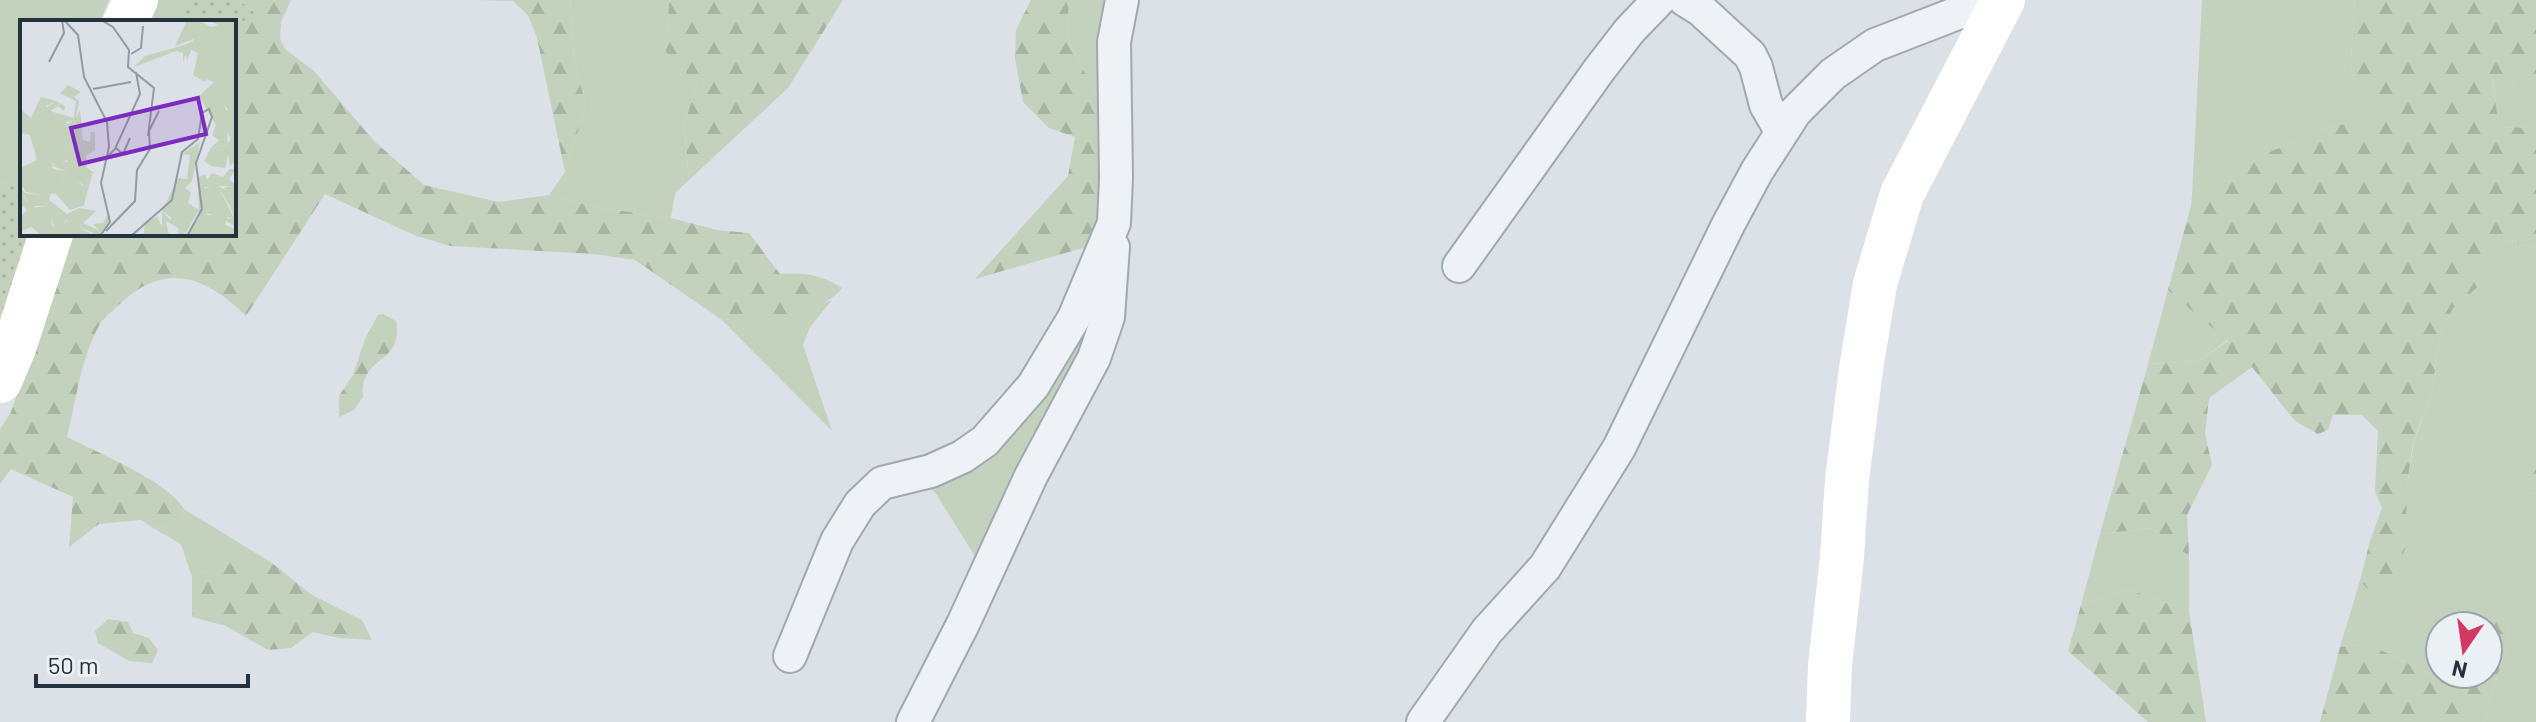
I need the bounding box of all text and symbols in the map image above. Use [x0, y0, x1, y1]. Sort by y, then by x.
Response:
inset map [20, 20, 236, 236]
north arrow [2424, 610, 2504, 690]
scale bar [36, 638, 248, 688]
text: 50 m [48, 650, 99, 679]
text: N [2449, 656, 2469, 685]

